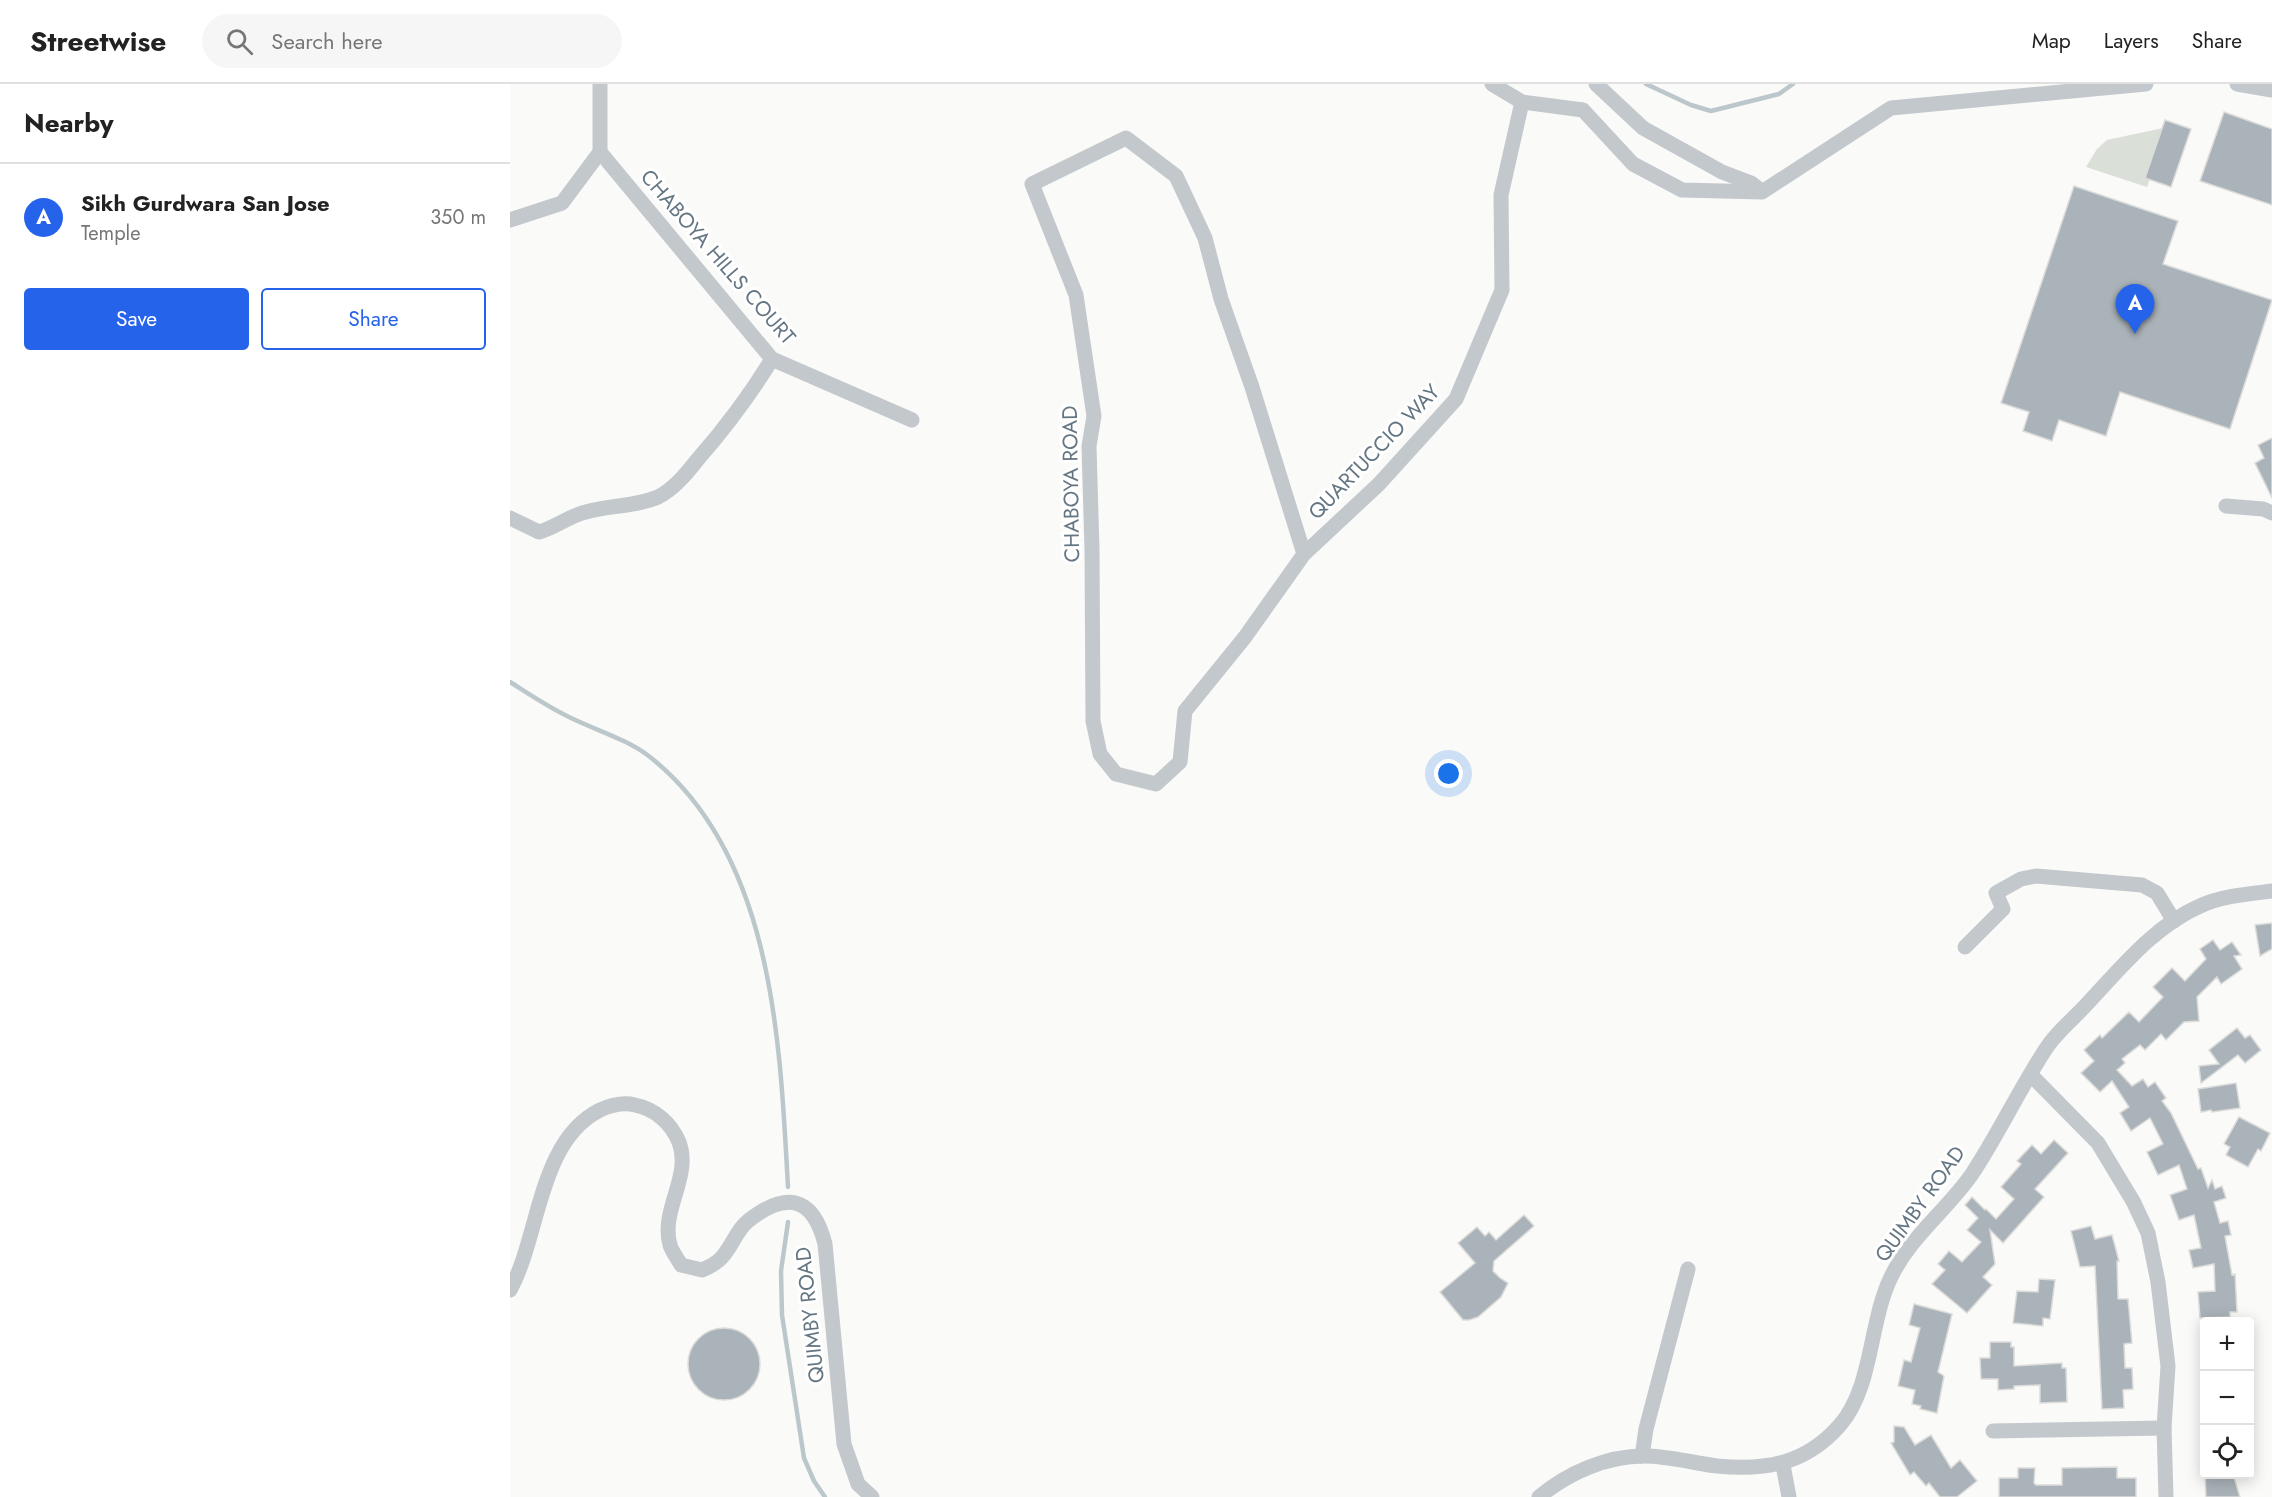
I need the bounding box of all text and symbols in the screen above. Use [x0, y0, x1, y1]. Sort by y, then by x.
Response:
search box [202, 14, 622, 68]
text: Streetwise [30, 21, 166, 62]
icon: search [223, 25, 256, 58]
text: Search here [271, 25, 383, 57]
text: Map [2032, 26, 2071, 56]
text: Layers [2104, 26, 2159, 56]
text: Share [2192, 26, 2242, 56]
text: Nearby [24, 104, 113, 142]
street label: CHABOYA HILLS COURT [633, 163, 803, 351]
text: Sikh Gurdwara San Jose [81, 187, 330, 219]
text: A [36, 203, 51, 232]
text: 350 m [430, 203, 486, 232]
text: Temple [81, 219, 141, 248]
pin: A [2116, 284, 2154, 334]
button: Save [24, 288, 249, 350]
button: Share [261, 288, 486, 350]
street label: QUARTUCCIO WAY [1301, 377, 1447, 526]
street label: CHABOYA ROAD [1055, 405, 1087, 563]
your location [1434, 759, 1463, 788]
street label: QUIMBY ROAD [1868, 1140, 1972, 1268]
street label: QUIMBY ROAD [788, 1245, 832, 1385]
map controls [2200, 1317, 2254, 1479]
button: + [2200, 1317, 2254, 1371]
button: − [2200, 1371, 2254, 1425]
button: locate [2200, 1425, 2254, 1479]

